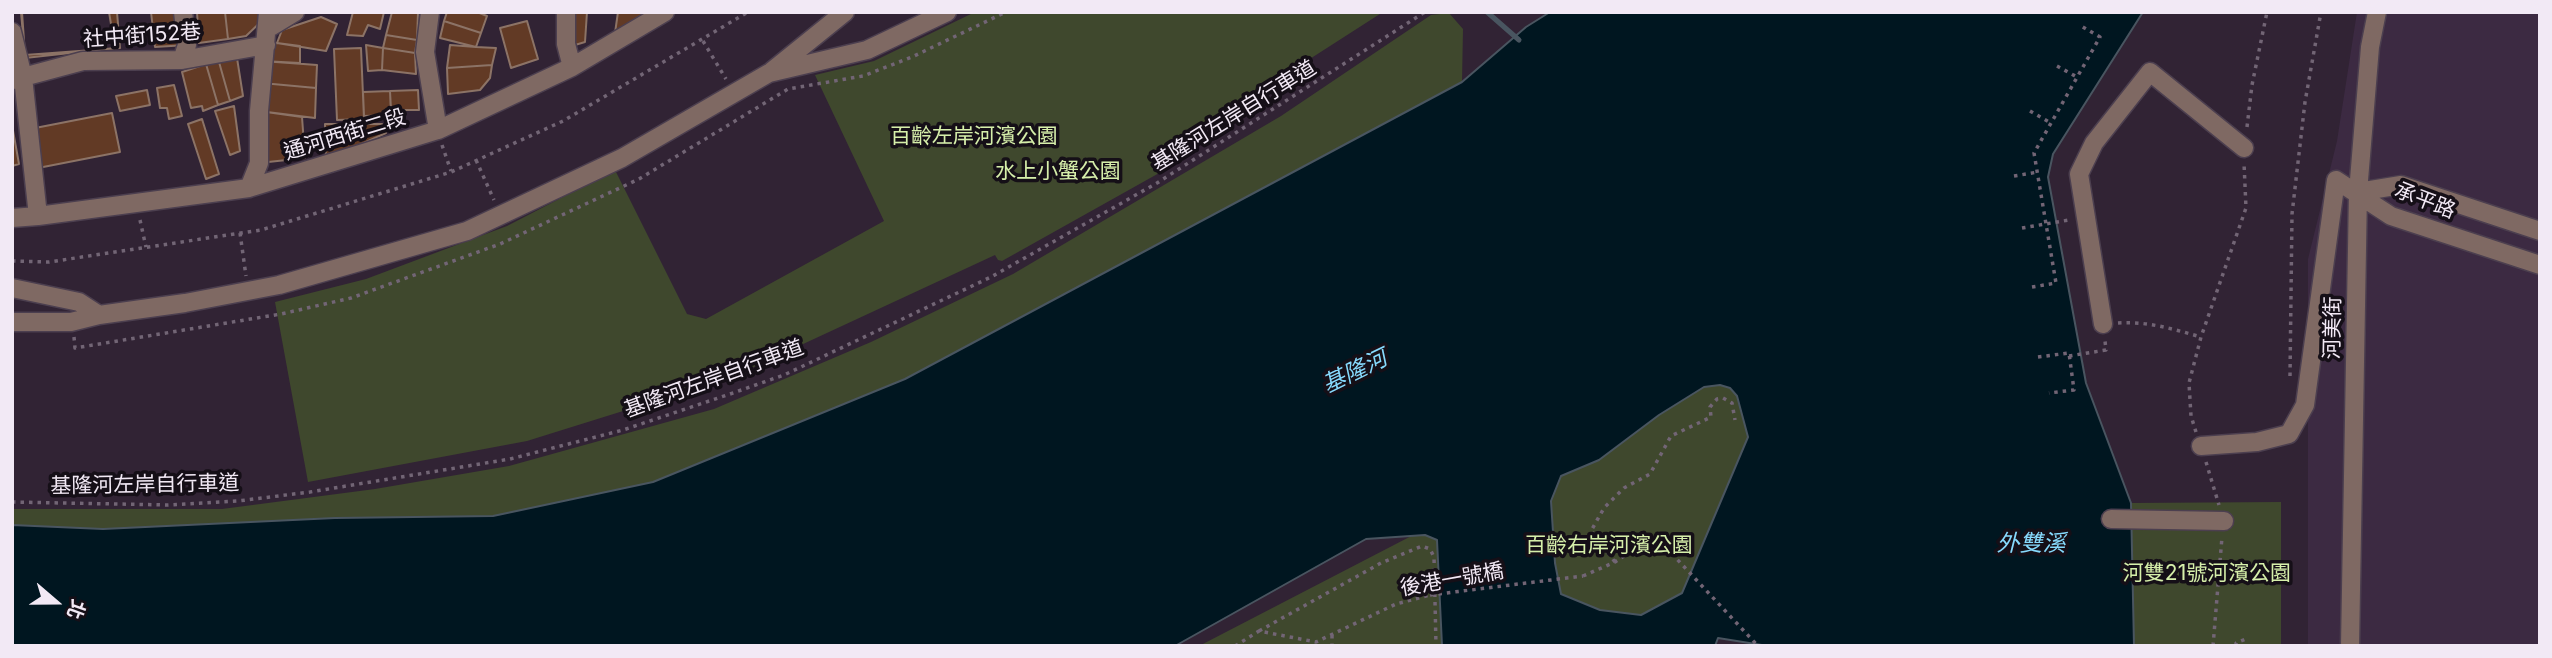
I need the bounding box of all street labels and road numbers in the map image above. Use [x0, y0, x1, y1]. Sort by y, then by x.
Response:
street label: 社中街152巷 [82, 19, 202, 53]
street label: 基隆河左岸自行車道 [1147, 55, 1321, 177]
street label: 通河西街二段 [281, 105, 409, 165]
street label: 承平路 [2391, 178, 2459, 224]
street label: 河美街 [2320, 296, 2346, 360]
street label: 基隆河左岸自行車道 [621, 335, 807, 423]
street label: 基隆河左岸自行車道 [50, 471, 240, 499]
street label: 後港一號橋 [1398, 558, 1506, 602]

